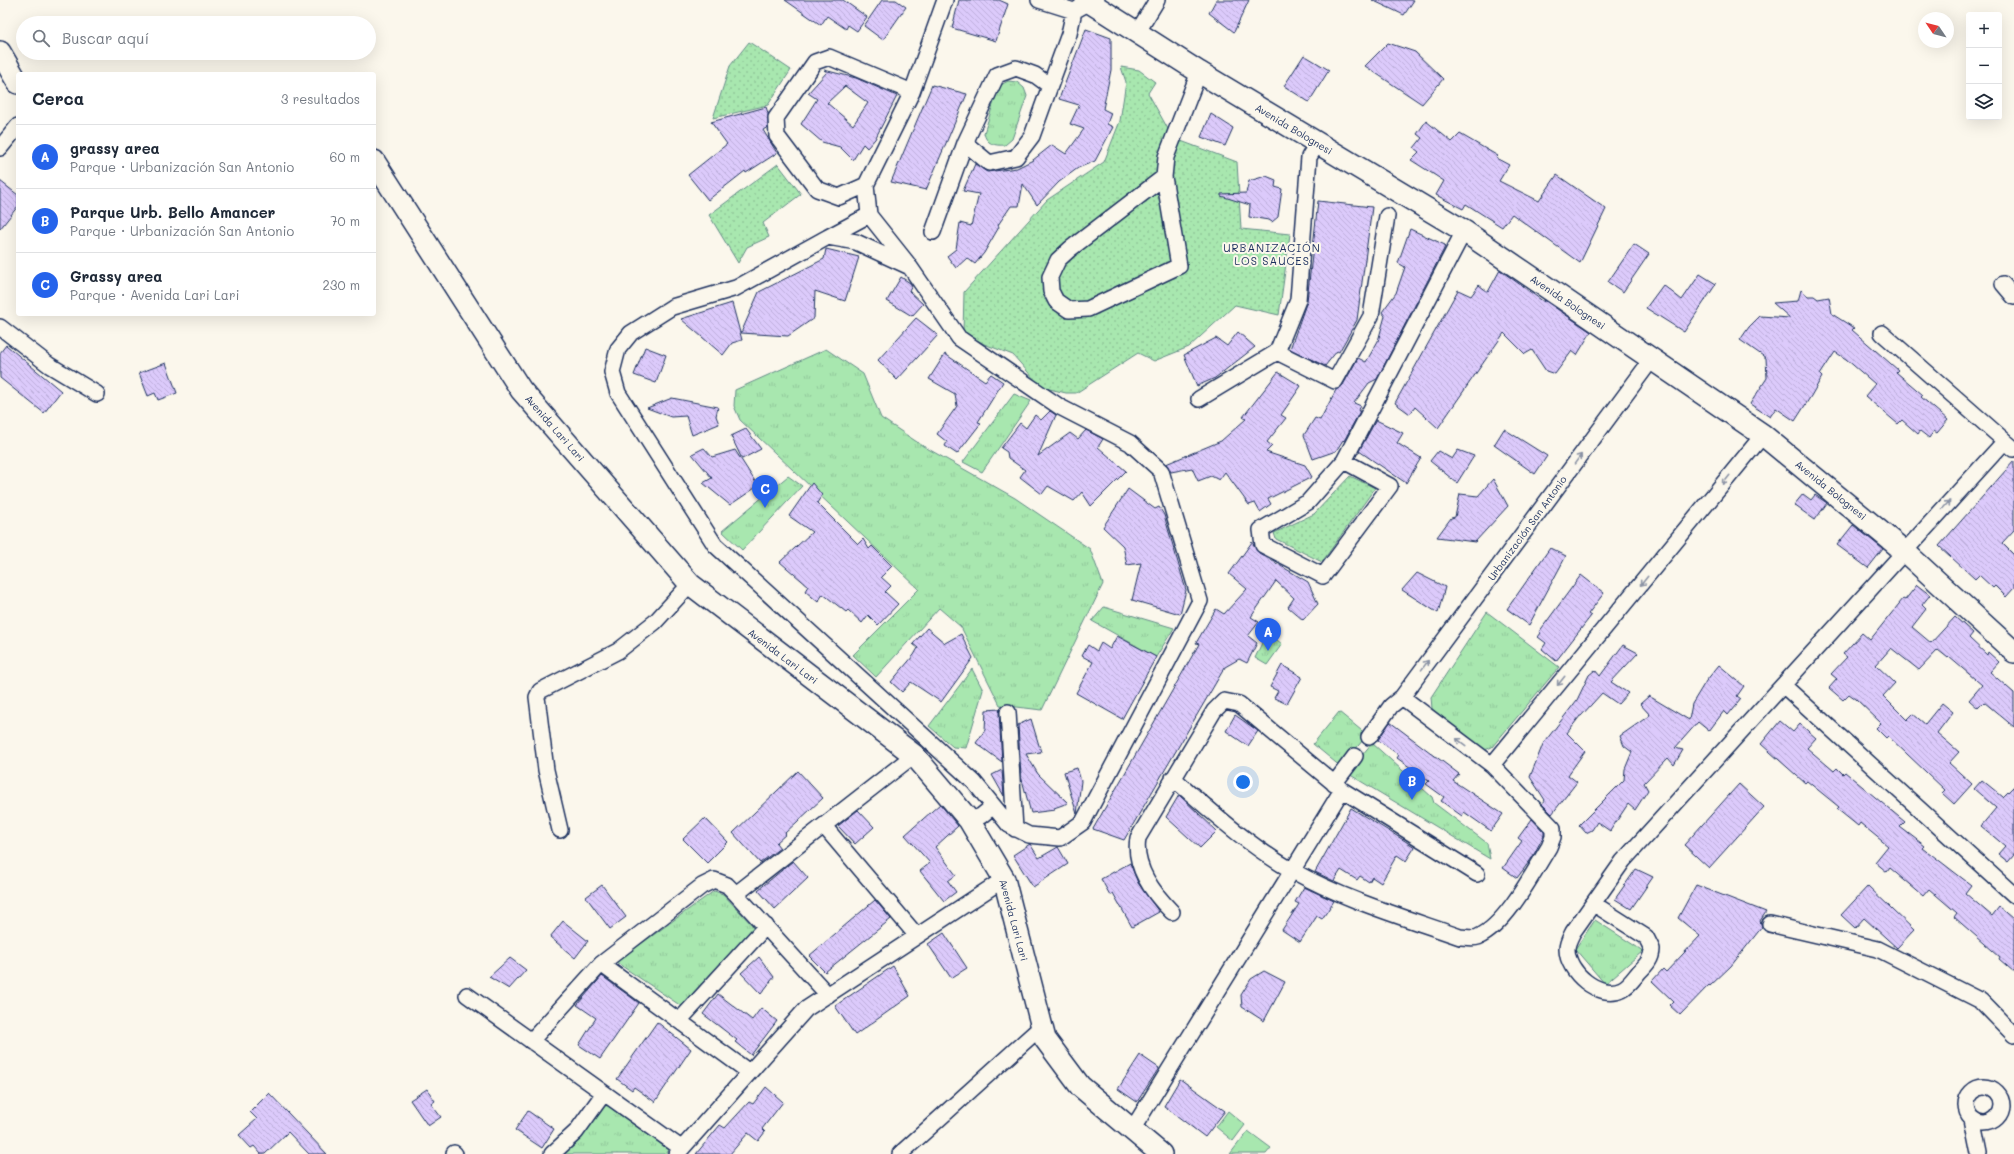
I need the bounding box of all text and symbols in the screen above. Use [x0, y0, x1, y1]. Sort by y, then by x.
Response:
north arrow [1918, 12, 1954, 48]
map controls [1966, 12, 2002, 120]
button: + [1966, 12, 2002, 48]
search box [16, 16, 376, 60]
icon: search [30, 27, 52, 49]
text: Buscar aquí [62, 28, 149, 48]
button: − [1966, 48, 2002, 84]
button: layers [1966, 84, 2002, 120]
text: Cerca [32, 87, 84, 109]
text: 3 resultados [281, 90, 360, 107]
street label: Avenida Bolognesi [1253, 100, 1335, 158]
text: grassy area [70, 138, 160, 158]
text: A [40, 148, 50, 165]
text: 60 m [330, 148, 360, 165]
text: Parque · Urbanización San Antonio [70, 158, 294, 175]
text: Parque Urb. Bello Amancer [70, 202, 275, 222]
text: B [41, 212, 49, 229]
text: 70 m [330, 212, 360, 229]
text: Parque · Urbanización San Antonio [70, 222, 294, 239]
district label: URBANIZACIÓN LOS SAUCES [1223, 240, 1321, 268]
text: Grassy area [70, 266, 162, 286]
street label: Avenida Bolognesi [1528, 272, 1608, 332]
text: C [40, 276, 50, 293]
text: 230 m [323, 276, 360, 293]
text: Parque · Avenida Lari Lari [70, 286, 239, 303]
street label: Avenida Lari Lari [522, 392, 588, 464]
one-way arrow [1573, 454, 1582, 465]
street label: Avenida Bolognesi [1792, 457, 1870, 523]
street label: Urbanización San Antonio [1484, 473, 1570, 583]
pin: C [752, 475, 778, 508]
one-way arrow [1722, 475, 1731, 486]
one-way arrow [1941, 500, 1951, 510]
one-way arrow [1639, 575, 1648, 586]
pin: A [1255, 618, 1281, 651]
street label: Avenida Lari Lari [745, 625, 821, 687]
one-way arrow [1421, 660, 1430, 671]
one-way arrow [1557, 676, 1566, 687]
one-way arrow [1456, 737, 1467, 746]
pin: B [1399, 767, 1425, 800]
your location [1233, 772, 1253, 792]
street label: Avenida Lari Lari [996, 878, 1032, 962]

